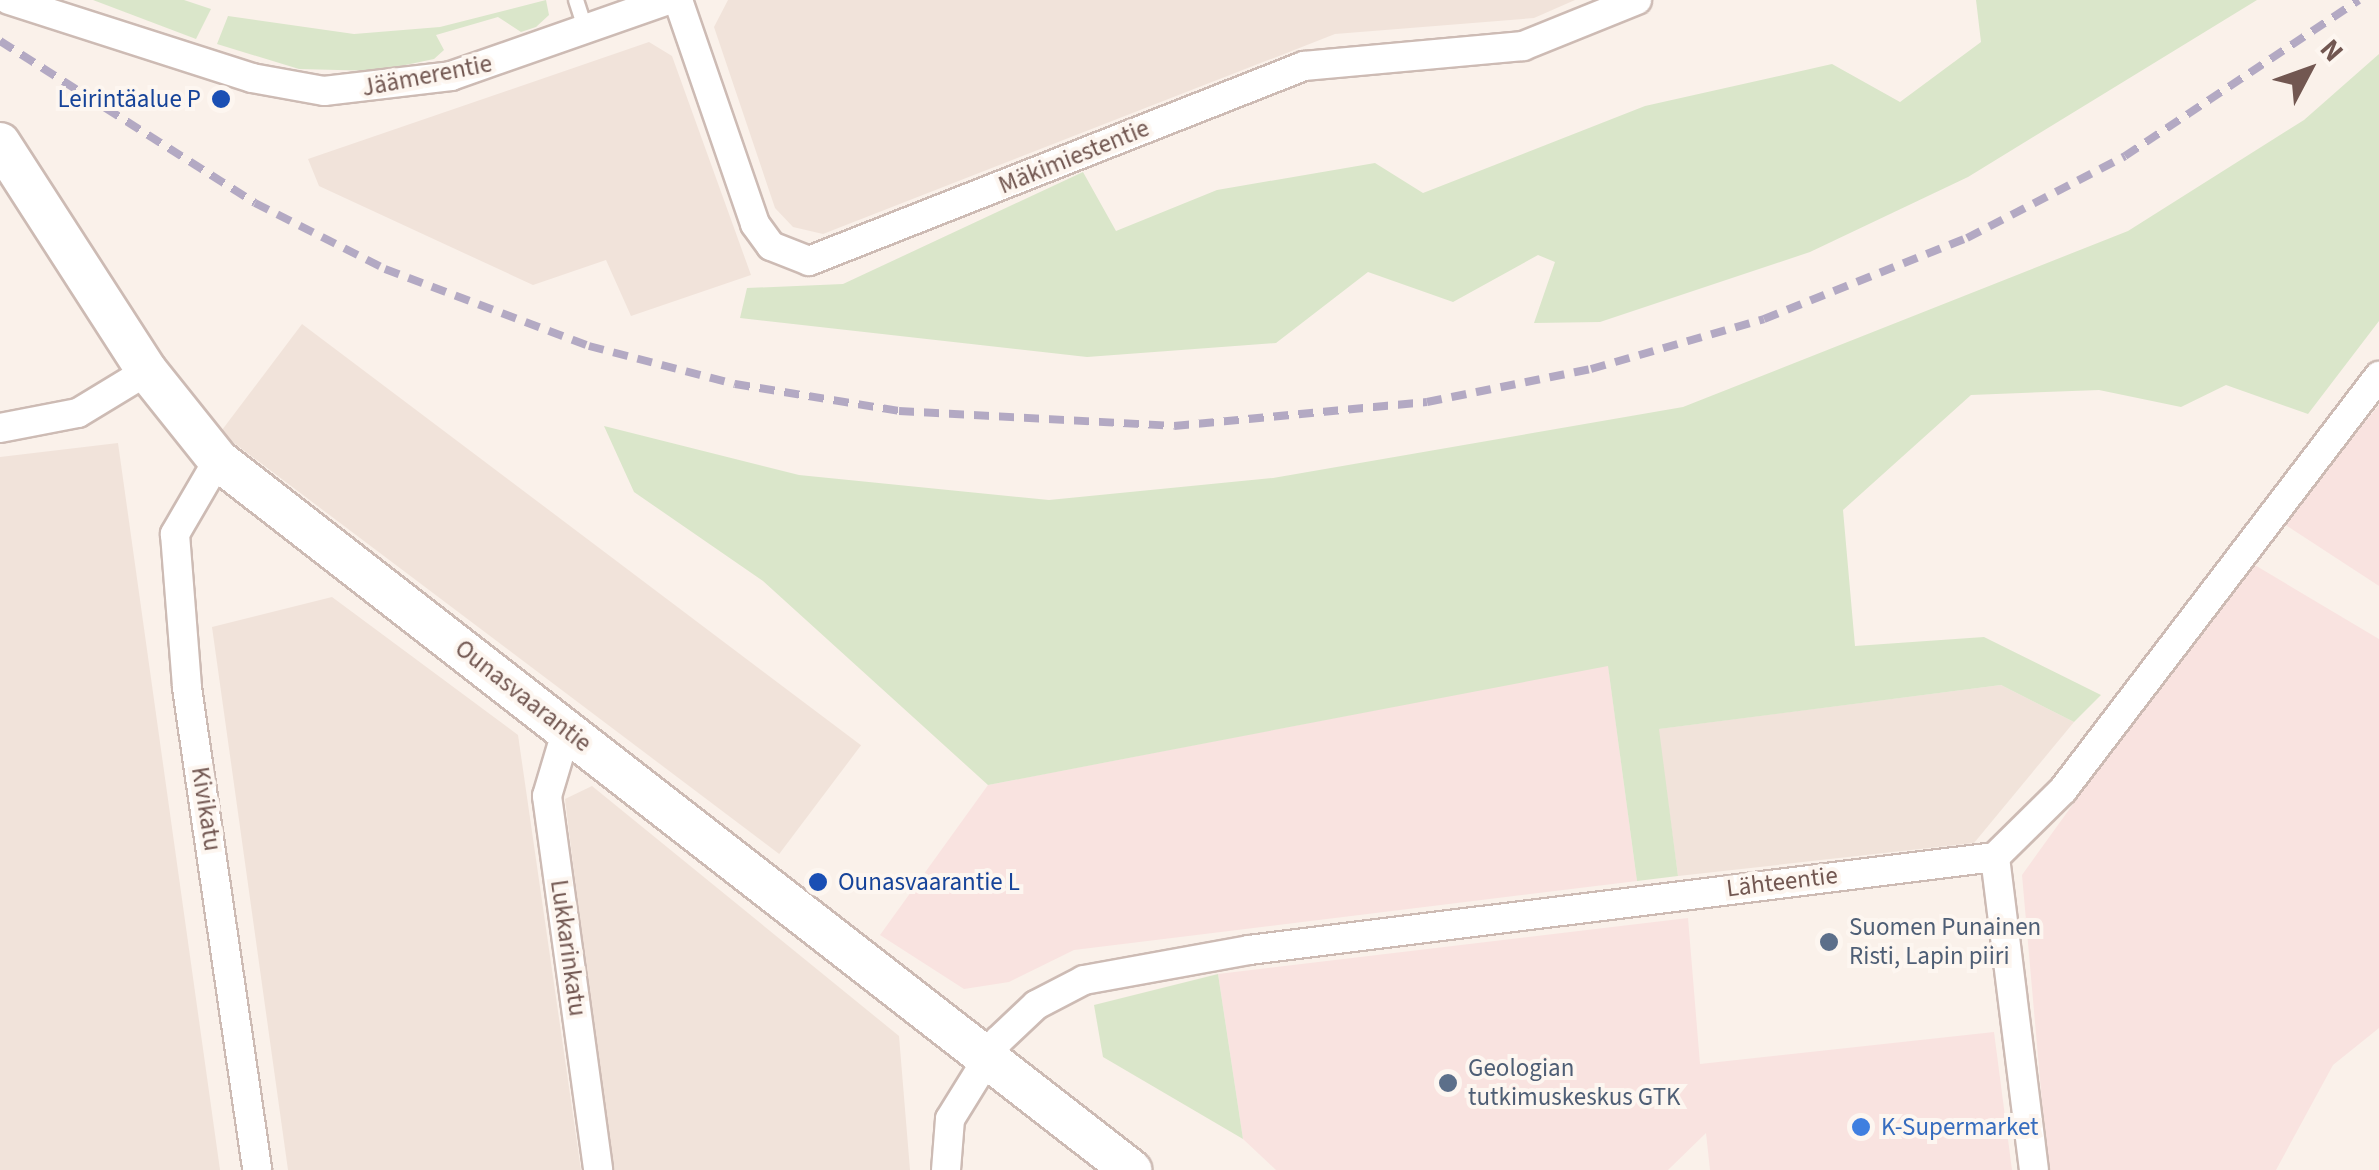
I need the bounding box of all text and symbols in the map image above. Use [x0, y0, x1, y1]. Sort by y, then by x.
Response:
north arrow [2259, 20, 2359, 120]
text: N [2310, 30, 2353, 70]
street label: Jäämerentie [359, 49, 495, 103]
place label: Leirintäalue P [57, 84, 201, 114]
marker: Leirintäalue P [210, 88, 232, 110]
street label: Mäkimiestentie [994, 113, 1154, 201]
street label: Ounasvaarantie [449, 633, 597, 759]
street label: Kivikatu [185, 765, 227, 853]
street label: Lähteentie [1725, 860, 1839, 904]
place label: Ounasvaarantie L [838, 867, 1020, 897]
marker: Ounasvaarantie L [807, 871, 829, 893]
street label: Lukkarinkatu [544, 878, 592, 1018]
place label: Suomen Punainen Risti, Lapin piiri [1849, 913, 2041, 972]
marker: Suomen Punainen Risti, Lapin piiri [1818, 931, 1840, 953]
place label: Geologian tutkimuskeskus GTK [1468, 1054, 1681, 1113]
marker: Geologian tutkimuskeskus GTK [1437, 1072, 1459, 1094]
place label: K-Supermarket [1881, 1112, 2038, 1142]
marker: K-Supermarket [1850, 1116, 1872, 1138]

